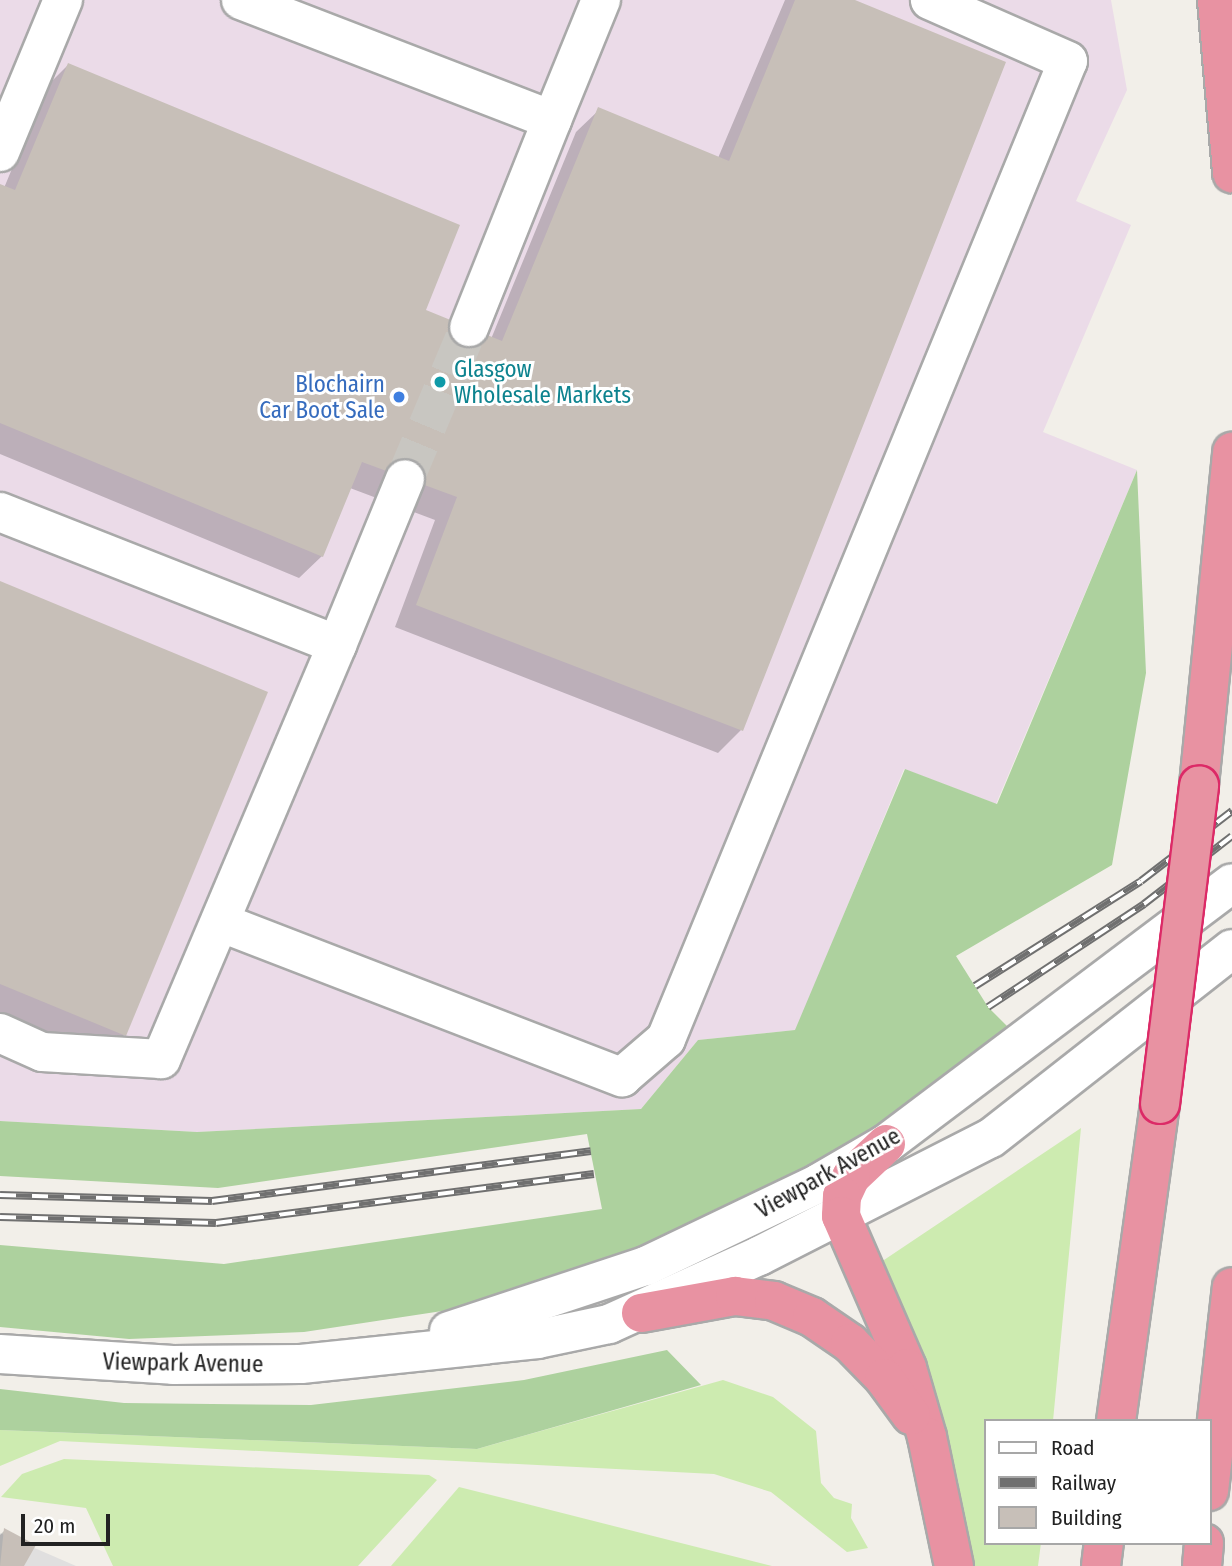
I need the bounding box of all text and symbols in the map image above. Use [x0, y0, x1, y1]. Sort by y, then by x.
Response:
place label: Glasgow Wholesale Markets [454, 355, 631, 409]
place label: Blochairn Car Boot Sale [259, 370, 385, 424]
marker: Glasgow Wholesale Markets [432, 374, 448, 390]
marker: Blochairn Car Boot Sale [391, 389, 407, 405]
street label: Viewpark Avenue [751, 1122, 905, 1224]
street label: Viewpark Avenue [103, 1348, 263, 1378]
legend [984, 1419, 1211, 1545]
text: Road [1051, 1435, 1095, 1461]
text: Railway [1051, 1470, 1116, 1496]
scale bar [24, 1500, 114, 1544]
text: Building [1051, 1505, 1122, 1531]
text: 20 m [34, 1513, 75, 1539]

